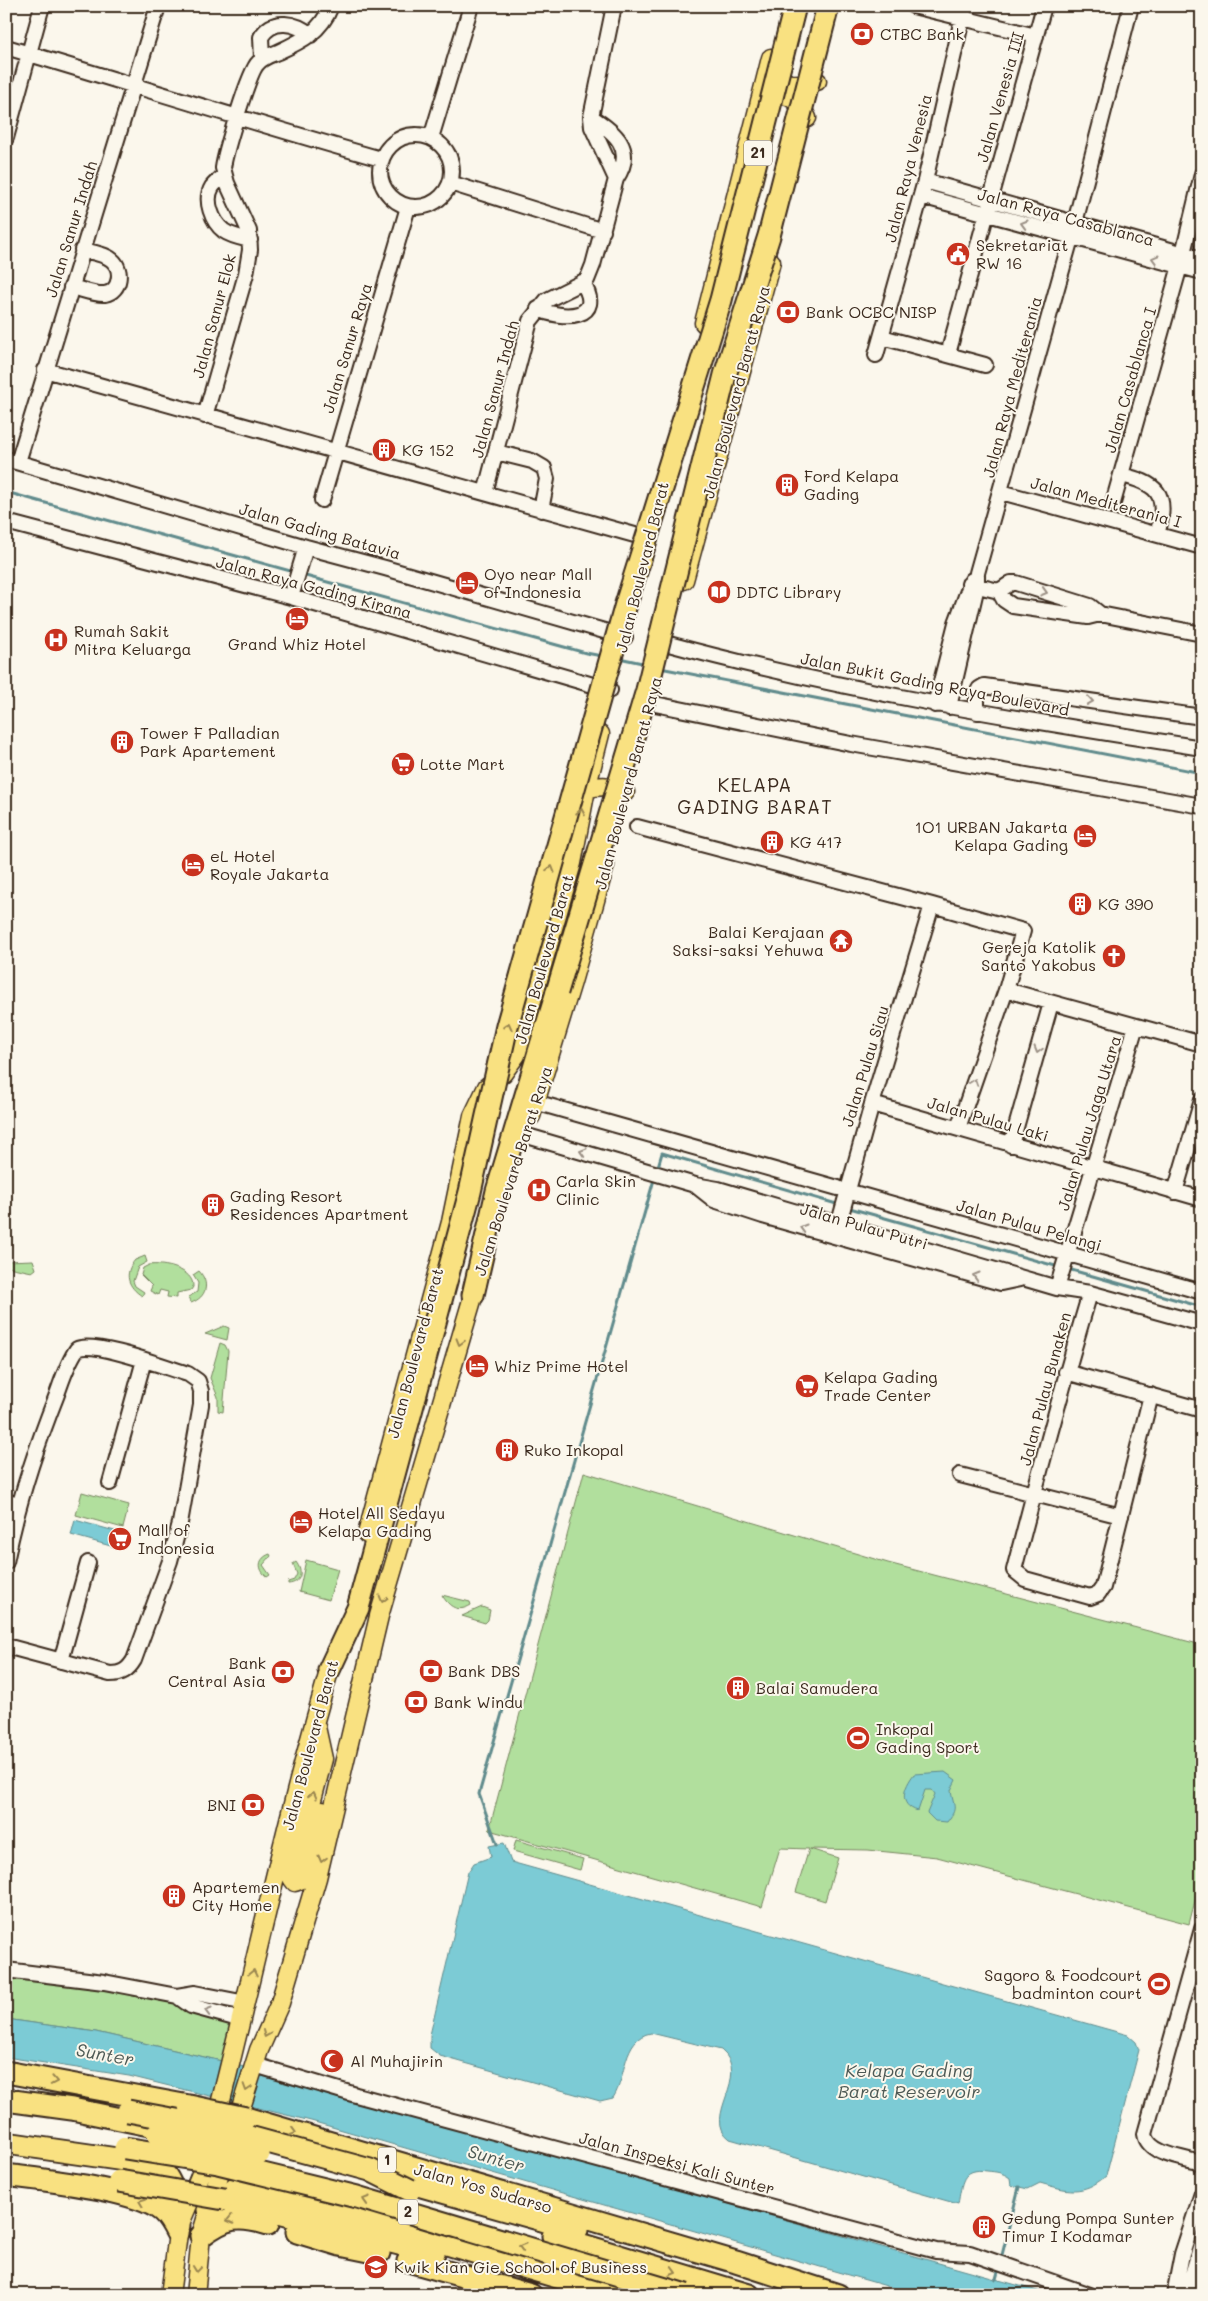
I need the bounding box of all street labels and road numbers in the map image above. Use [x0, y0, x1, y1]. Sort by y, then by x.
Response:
street label: Jalan Venesia III [971, 29, 1028, 164]
street label: Jalan Raya Venesia [879, 92, 936, 244]
road number: 21 [744, 140, 772, 166]
street label: Jalan Sanur Indah [40, 158, 101, 300]
street label: Jalan Raya Casablanca [976, 183, 1157, 250]
street label: Jalan Sanur Elok [187, 252, 240, 380]
street label: Jalan Sanur Raya [317, 280, 376, 415]
street label: Jalan Boulevard Barat Raya [697, 283, 774, 500]
street label: Jalan Raya Mediterania [977, 294, 1046, 480]
street label: Jalan Casablanca I [1099, 305, 1160, 455]
street label: Jalan Sanur Indah [466, 318, 523, 460]
street label: Jalan Mediterania I [1028, 471, 1184, 532]
street label: Jalan Boulevard Barat [610, 479, 673, 655]
street label: Jalan Gading Batavia [237, 497, 403, 564]
street label: Jalan Raya Gading Kirana [214, 550, 414, 623]
street label: Jalan Bukit Gading Raya Boulevard [799, 647, 1071, 720]
street label: Jalan Boulevard Barat Raya [589, 674, 666, 891]
street label: Jalan Boulevard Barat [509, 872, 578, 1046]
street label: Jalan Pulau Siau [836, 1003, 893, 1129]
street label: Jalan Pulau Jaga Utara [1052, 1033, 1125, 1213]
street label: Jalan Boulevard Barat Raya [469, 1063, 556, 1278]
street label: Jalan Pulau Laki [925, 1091, 1051, 1146]
street label: Jalan Pulau Pelangi [954, 1194, 1104, 1255]
street label: Jalan Pulau Putri [798, 1197, 930, 1254]
street label: Jalan Boulevard Barat [382, 1265, 447, 1440]
street label: Jalan Pulau Bunaken [1014, 1310, 1075, 1468]
street label: Jalan Boulevard Barat [277, 1657, 342, 1832]
street label: Jalan Inspeksi Kali Sunter [577, 2126, 777, 2199]
road number: 1 [378, 2148, 396, 2172]
street label: Jalan Yos Sudarso [412, 2158, 555, 2217]
road number: 2 [398, 2200, 418, 2224]

